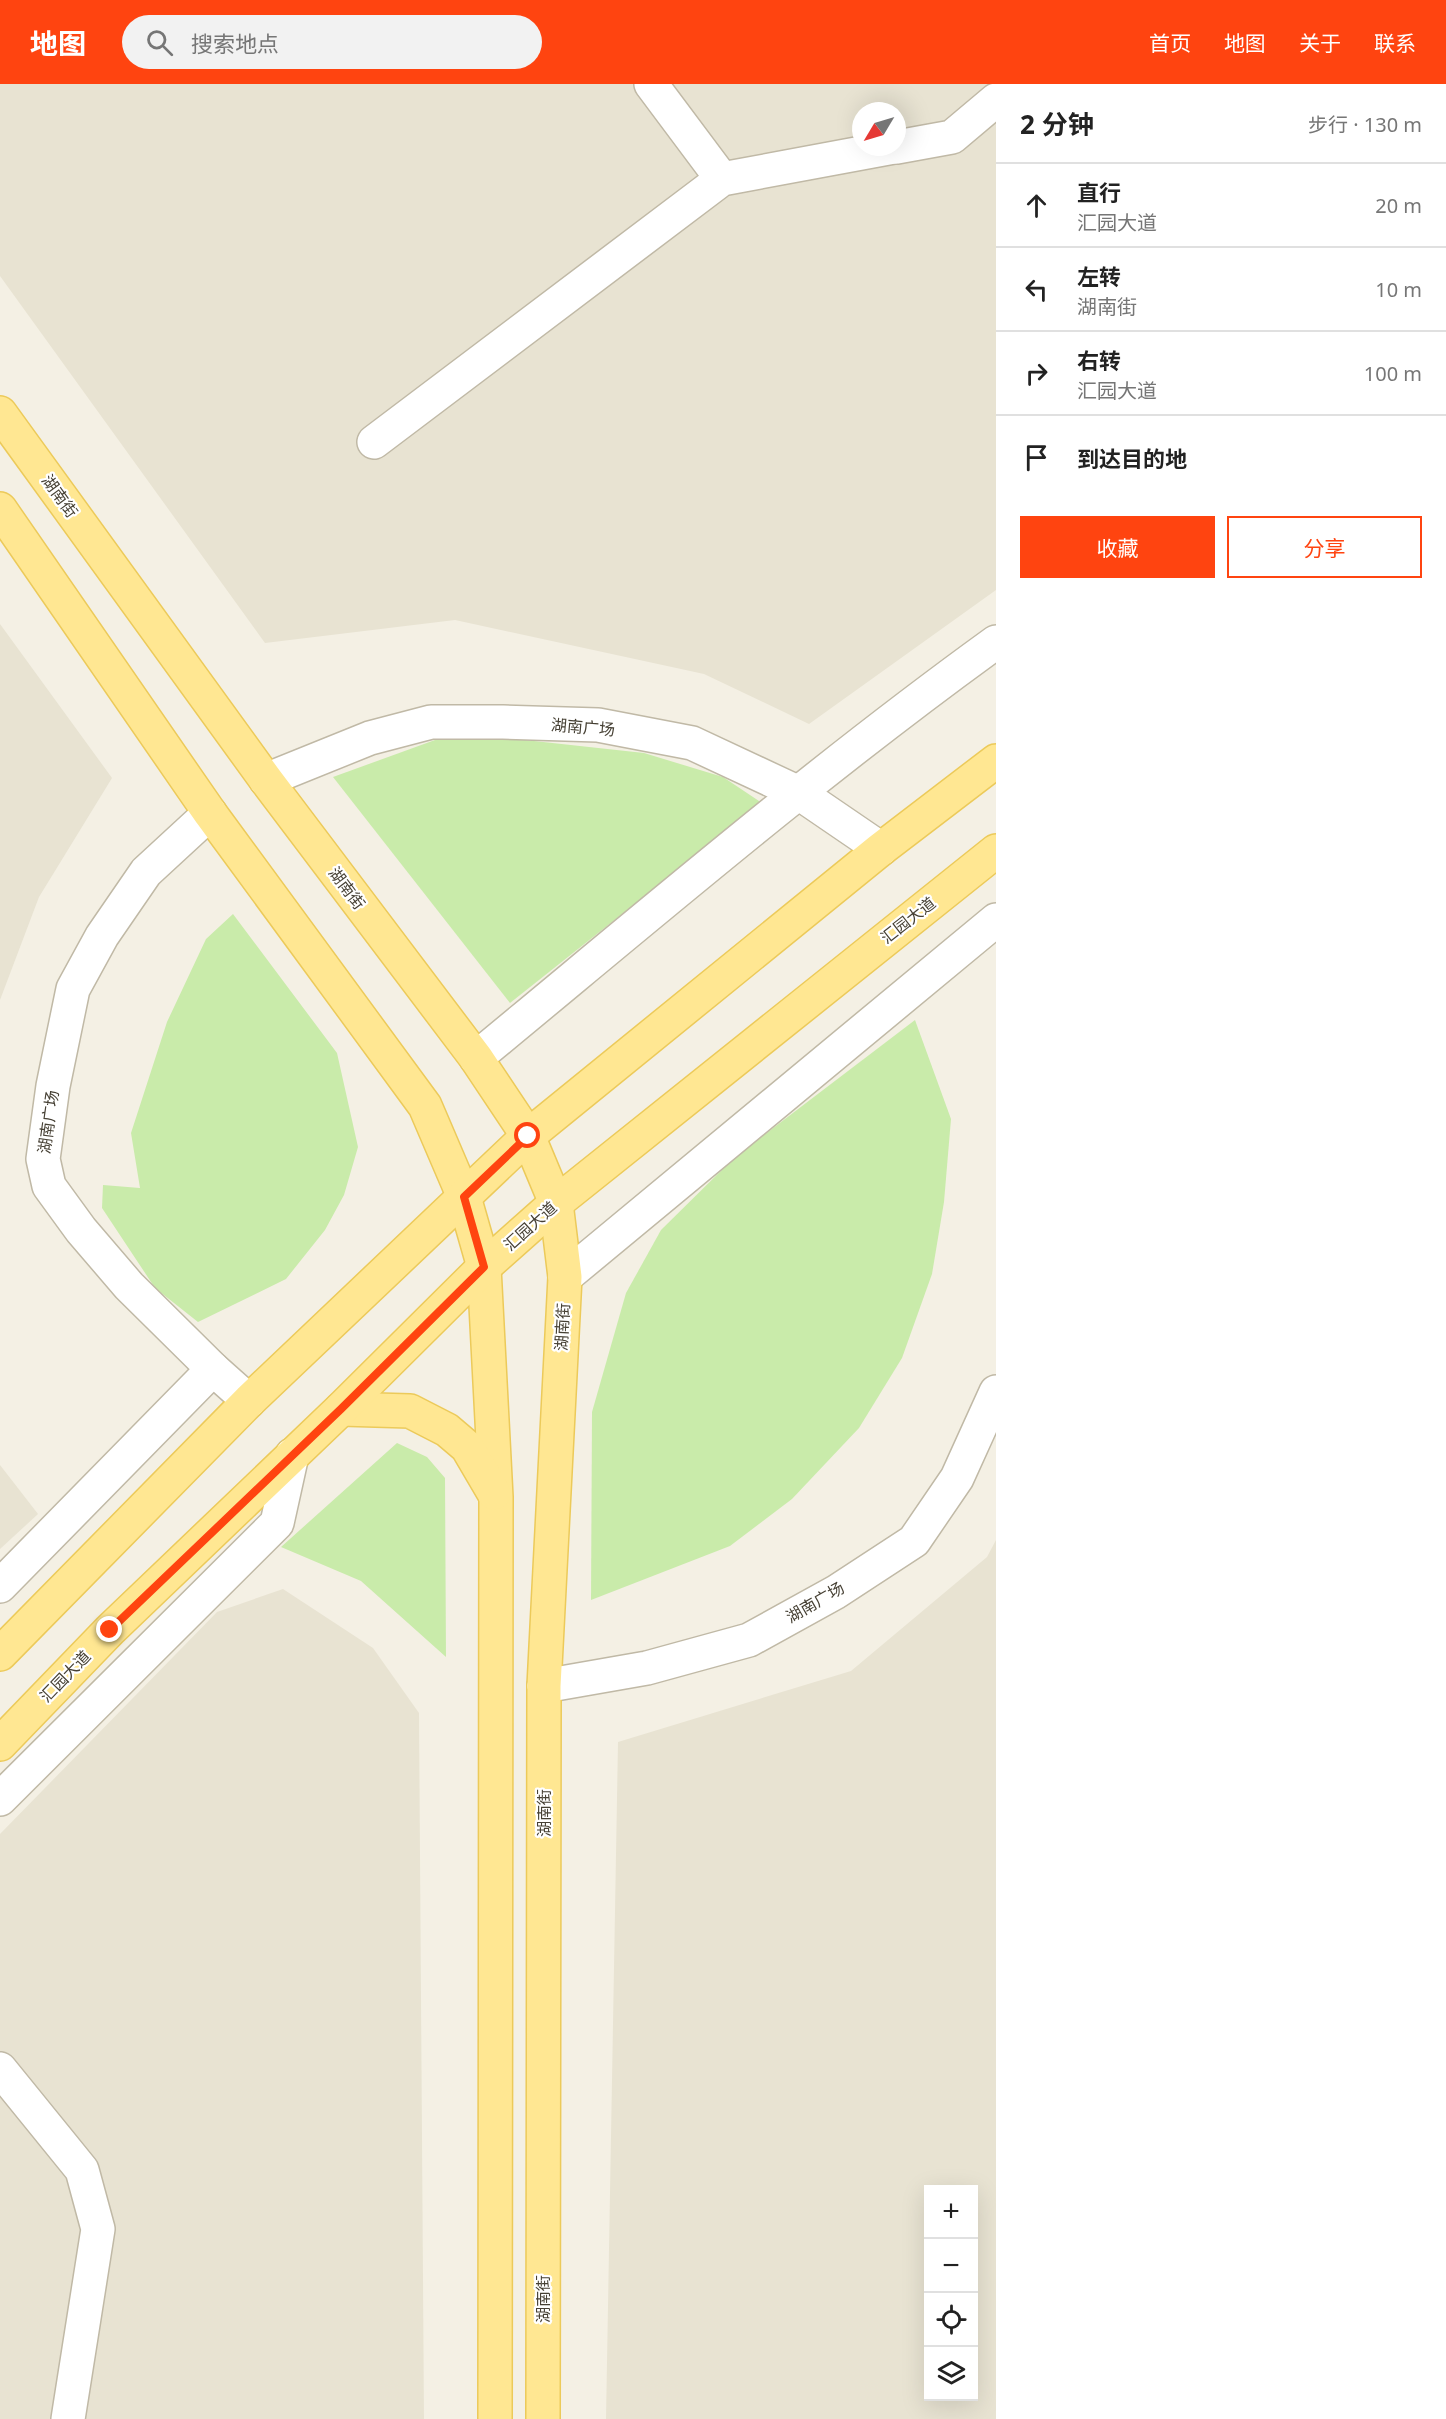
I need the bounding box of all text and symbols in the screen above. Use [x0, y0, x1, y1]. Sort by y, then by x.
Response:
search box [122, 15, 542, 69]
text: 地图 [30, 24, 86, 62]
icon: search [143, 26, 176, 59]
text: 搜索地点 [191, 28, 279, 58]
text: 首页 [1149, 29, 1191, 57]
text: 地图 [1224, 29, 1266, 57]
text: 关于 [1299, 29, 1341, 57]
text: 联系 [1374, 29, 1416, 57]
north arrow [852, 102, 906, 156]
text: 2 分钟 [1020, 106, 1094, 142]
text: 步行 · 130 m [1308, 111, 1422, 138]
text: 直行 [1077, 177, 1121, 207]
icon: ahead [1020, 189, 1053, 222]
text: 20 m [1375, 192, 1422, 219]
text: 汇园大道 [1077, 209, 1157, 236]
text: 左转 [1077, 261, 1121, 291]
icon: left [1020, 273, 1053, 306]
text: 10 m [1375, 276, 1422, 303]
text: 湖南街 [1077, 293, 1137, 320]
text: 右转 [1077, 345, 1121, 375]
icon: right [1020, 357, 1053, 390]
text: 100 m [1364, 360, 1422, 387]
text: 汇园大道 [1077, 377, 1157, 404]
icon: arrive [1020, 441, 1053, 474]
text: 到达目的地 [1077, 443, 1187, 473]
street label: 湖南街 [37, 470, 83, 522]
button: 收藏 [1020, 516, 1215, 578]
button: 分享 [1227, 516, 1422, 578]
street label: 湖南广场 [550, 713, 616, 741]
street label: 湖南街 [324, 862, 370, 914]
street label: 汇园大道 [876, 892, 940, 948]
street label: 湖南广场 [33, 1089, 63, 1155]
route start [514, 1122, 540, 1148]
street label: 汇园大道 [499, 1196, 561, 1256]
street label: 湖南街 [550, 1302, 574, 1352]
street label: 湖南广场 [782, 1576, 848, 1628]
route end [96, 1616, 122, 1642]
street label: 汇园大道 [35, 1645, 95, 1707]
street label: 湖南街 [533, 1789, 555, 1837]
map controls [924, 2185, 978, 2401]
button: + [924, 2185, 978, 2239]
button: − [924, 2239, 978, 2293]
street label: 湖南街 [532, 2275, 554, 2323]
button: locate [924, 2293, 978, 2347]
button: layers [924, 2347, 978, 2401]

